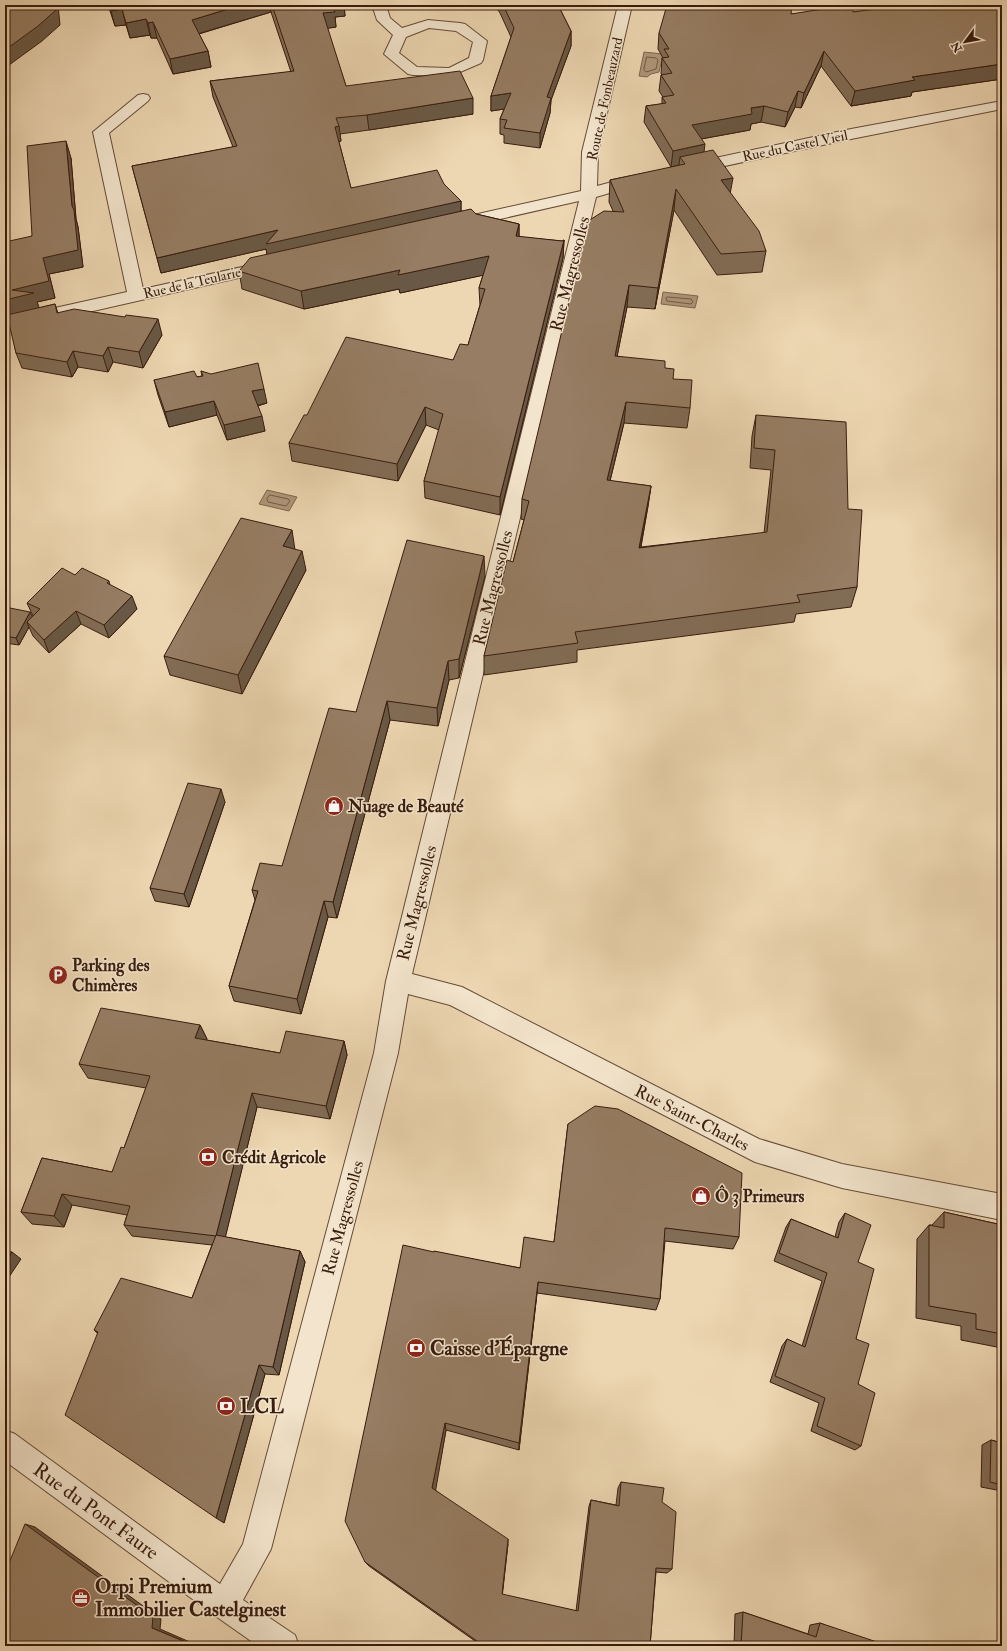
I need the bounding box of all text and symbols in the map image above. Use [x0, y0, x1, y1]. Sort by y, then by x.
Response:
north arrow [945, 22, 985, 62]
street label: Route de Fonbeauzard [584, 36, 626, 162]
text: N [948, 38, 966, 56]
street label: Rue du Castel Vieil [741, 126, 850, 165]
street label: Rue Magressolles [546, 214, 594, 334]
street label: Rue de la Teularie [142, 263, 243, 302]
street label: Rue Magressolles [469, 528, 517, 648]
shop icon: Nuage de Beauté [323, 795, 345, 817]
place label: Nuage de Beauté [347, 796, 464, 818]
street label: Rue Magressolles [393, 843, 441, 963]
place label: Parking des Chimères [72, 955, 150, 996]
parking icon: Parking des Chimères [47, 964, 69, 986]
street label: Rue Saint-Charles [631, 1080, 753, 1156]
bank icon: Crédit Agricole [197, 1146, 219, 1168]
place label: Crédit Agricole [222, 1147, 327, 1169]
street label: Rue Magressolles [318, 1158, 368, 1278]
place label: Ô 3 Primeurs [715, 1184, 805, 1207]
shop icon: Ô 3 Primeurs [690, 1185, 712, 1207]
place label: Caisse d'Épargne [430, 1335, 569, 1362]
bank icon: Caisse d'Épargne [405, 1337, 427, 1359]
place label: LCL [240, 1394, 284, 1419]
bank icon: LCL [215, 1395, 237, 1417]
street label: Rue du Pont Faure [28, 1457, 164, 1565]
place label: Orpi Premium Immobilier Castelginest [95, 1574, 286, 1623]
office icon: Orpi Premium Immobilier Castelginest [70, 1587, 92, 1609]

